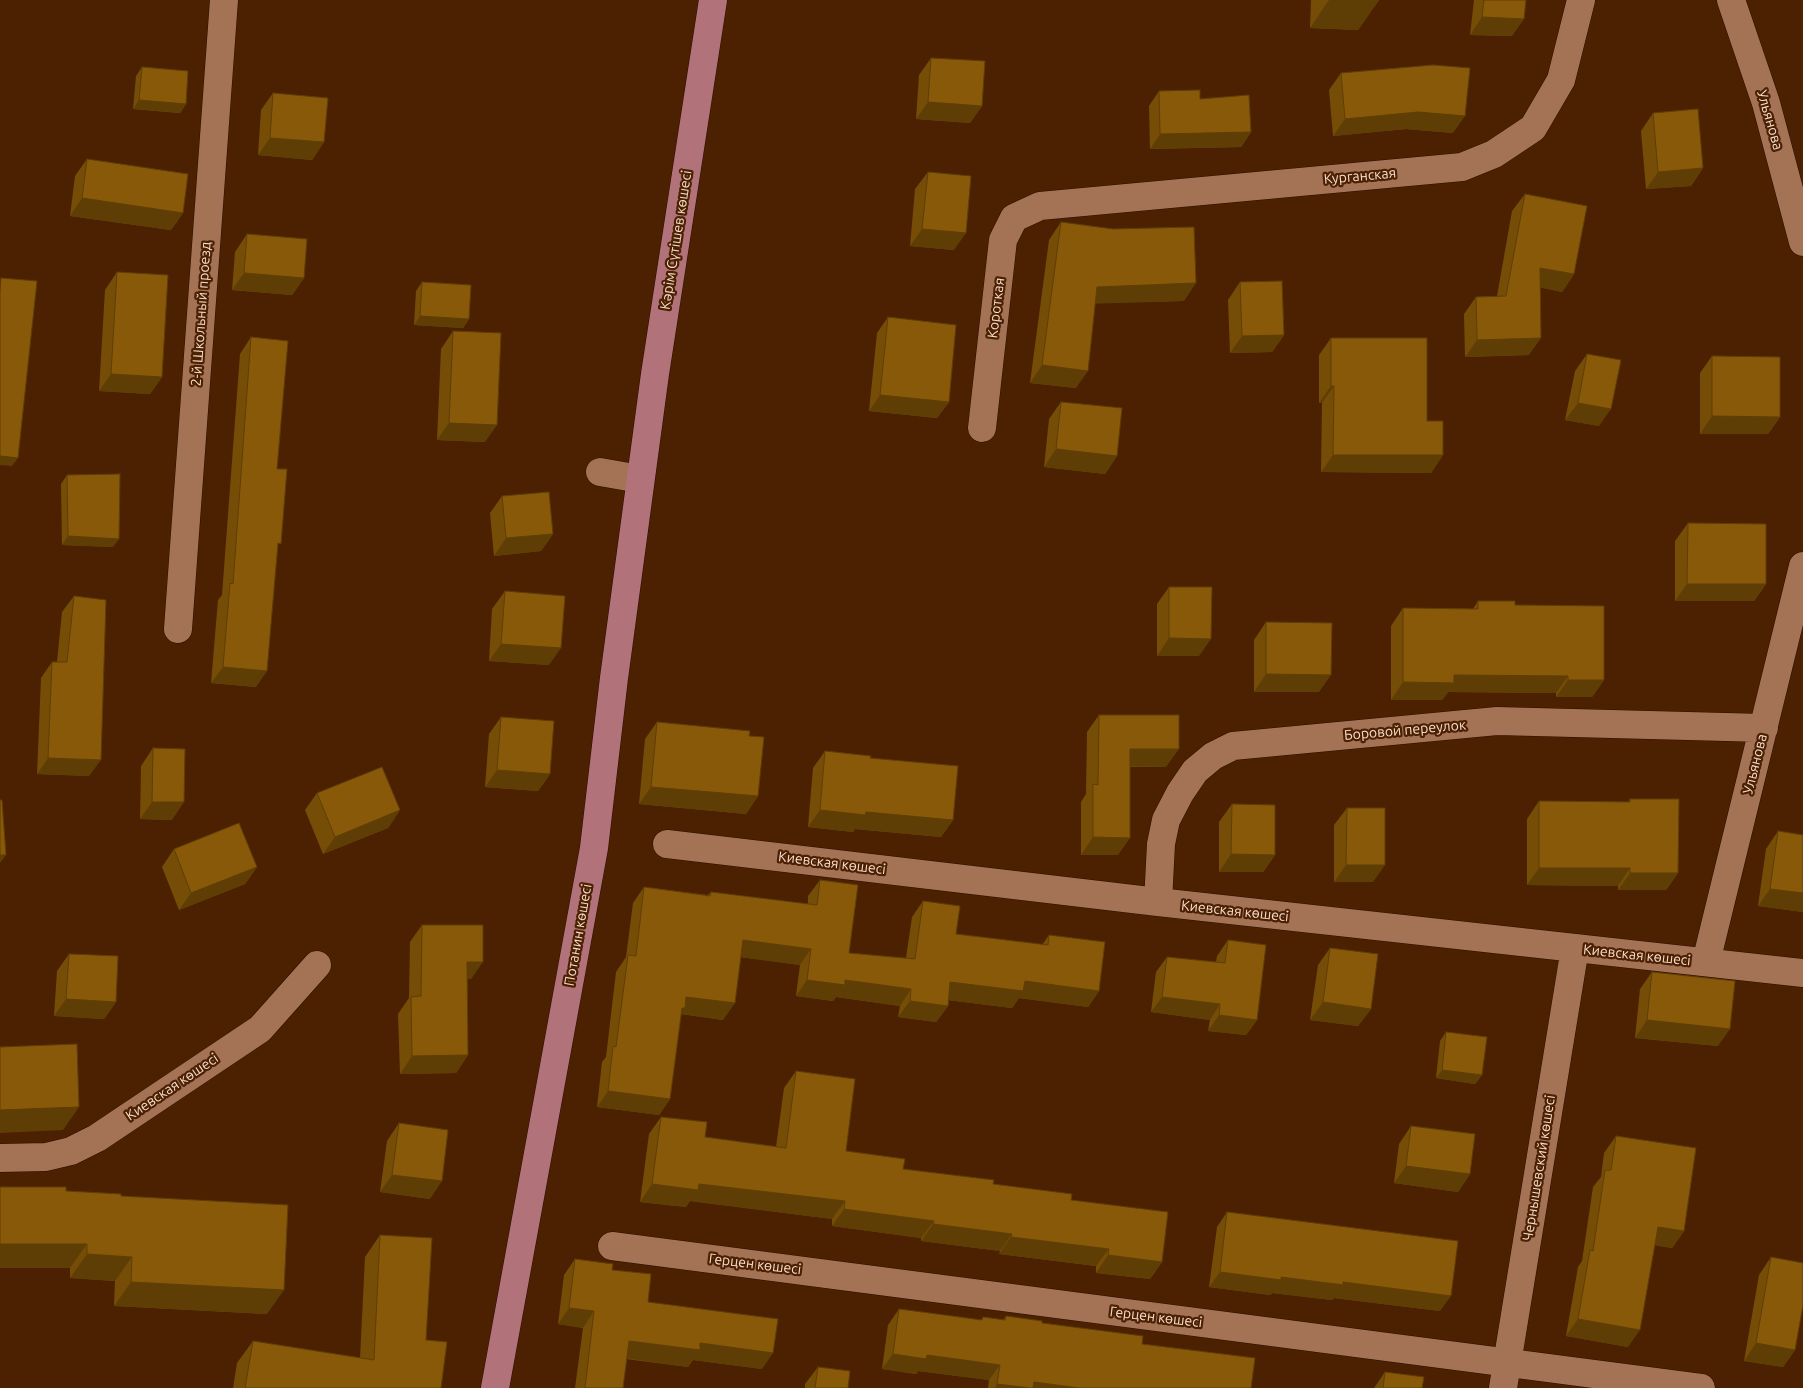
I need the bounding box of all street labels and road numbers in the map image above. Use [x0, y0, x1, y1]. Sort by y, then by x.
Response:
street label: Ульянова [1753, 88, 1787, 152]
street label: Курганская [1323, 164, 1397, 188]
street label: Кәрім Сүтішев көшесі [657, 169, 695, 311]
street label: 2-й Школьный проезд [188, 241, 214, 387]
street label: Короткая [984, 277, 1008, 339]
street label: Боровой переулок [1343, 716, 1467, 744]
street label: Ульянова [1739, 732, 1771, 796]
street label: Киевская көшесі [777, 848, 887, 878]
street label: Потанин көшесі [561, 883, 595, 987]
street label: Киевская көшесі [1180, 897, 1290, 925]
street label: Киевская көшесі [1582, 941, 1692, 969]
street label: Киевская көшесі [123, 1050, 221, 1124]
street label: Чернышевский көшесі [1519, 1094, 1559, 1242]
street label: Герцен көшесі [708, 1250, 802, 1278]
street label: Герцен көшесі [1109, 1303, 1203, 1331]

